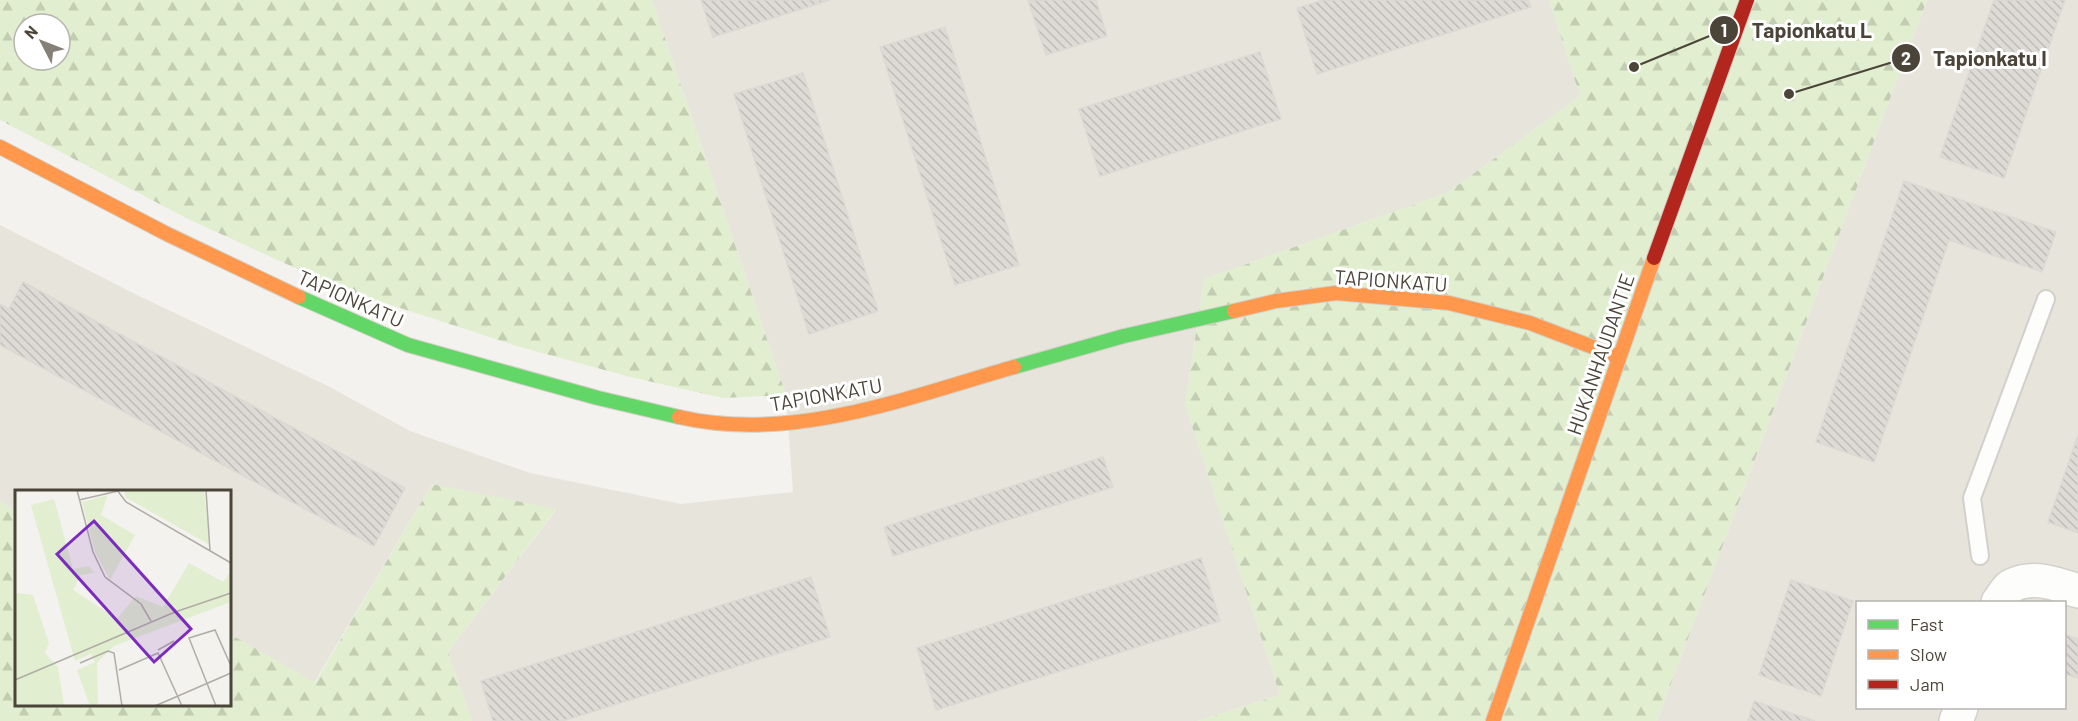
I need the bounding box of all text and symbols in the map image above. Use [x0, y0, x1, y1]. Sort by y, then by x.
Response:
callout: Tapionkatu L [1709, 11, 1884, 50]
north arrow [12, 12, 72, 72]
text: Tapionkatu L [1752, 17, 1872, 42]
text: 1 [1721, 19, 1727, 41]
text: N [20, 21, 41, 42]
callout: Tapionkatu I [1891, 39, 2059, 78]
text: Tapionkatu I [1933, 45, 2047, 70]
text: 2 [1901, 47, 1911, 69]
street label: TAPIONKATU [294, 264, 408, 332]
street label: TAPIONKATU [1334, 264, 1448, 296]
street label: HUKANHAUDANTIE [1561, 270, 1639, 438]
street label: TAPIONKATU [768, 372, 884, 416]
inset map [15, 490, 231, 706]
legend [1856, 601, 2066, 709]
text: Fast [1910, 613, 1944, 635]
text: Slow [1910, 643, 1947, 665]
text: Jam [1910, 673, 1944, 695]

